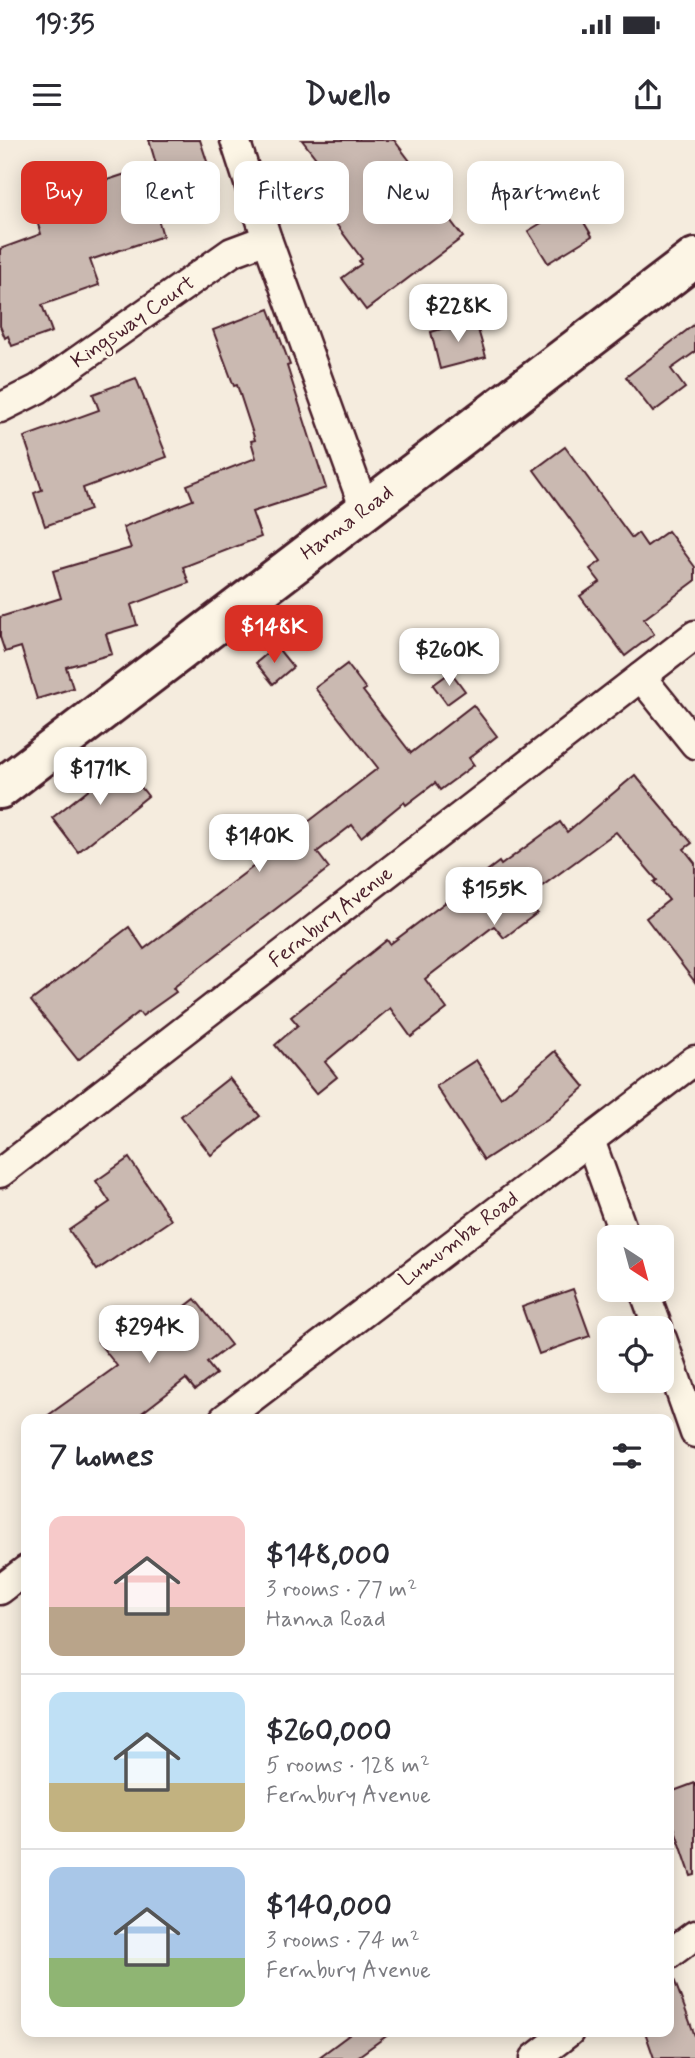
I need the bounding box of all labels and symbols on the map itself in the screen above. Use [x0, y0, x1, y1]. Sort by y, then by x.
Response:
street label: Kingsway Court [66, 269, 201, 376]
pin: $228K [409, 284, 507, 344]
street label: Hanna Road [295, 479, 399, 567]
pin: $148K [225, 606, 323, 665]
pin: $260K [400, 629, 498, 688]
pin: $171K [51, 748, 149, 807]
pin: $140K [210, 814, 308, 874]
street label: Fernbury Avenue [263, 860, 399, 974]
pin: $155K [445, 868, 543, 927]
street label: Lumumba Road [394, 1185, 524, 1293]
north arrow [597, 1225, 674, 1302]
pin: $294K [100, 1306, 198, 1365]

